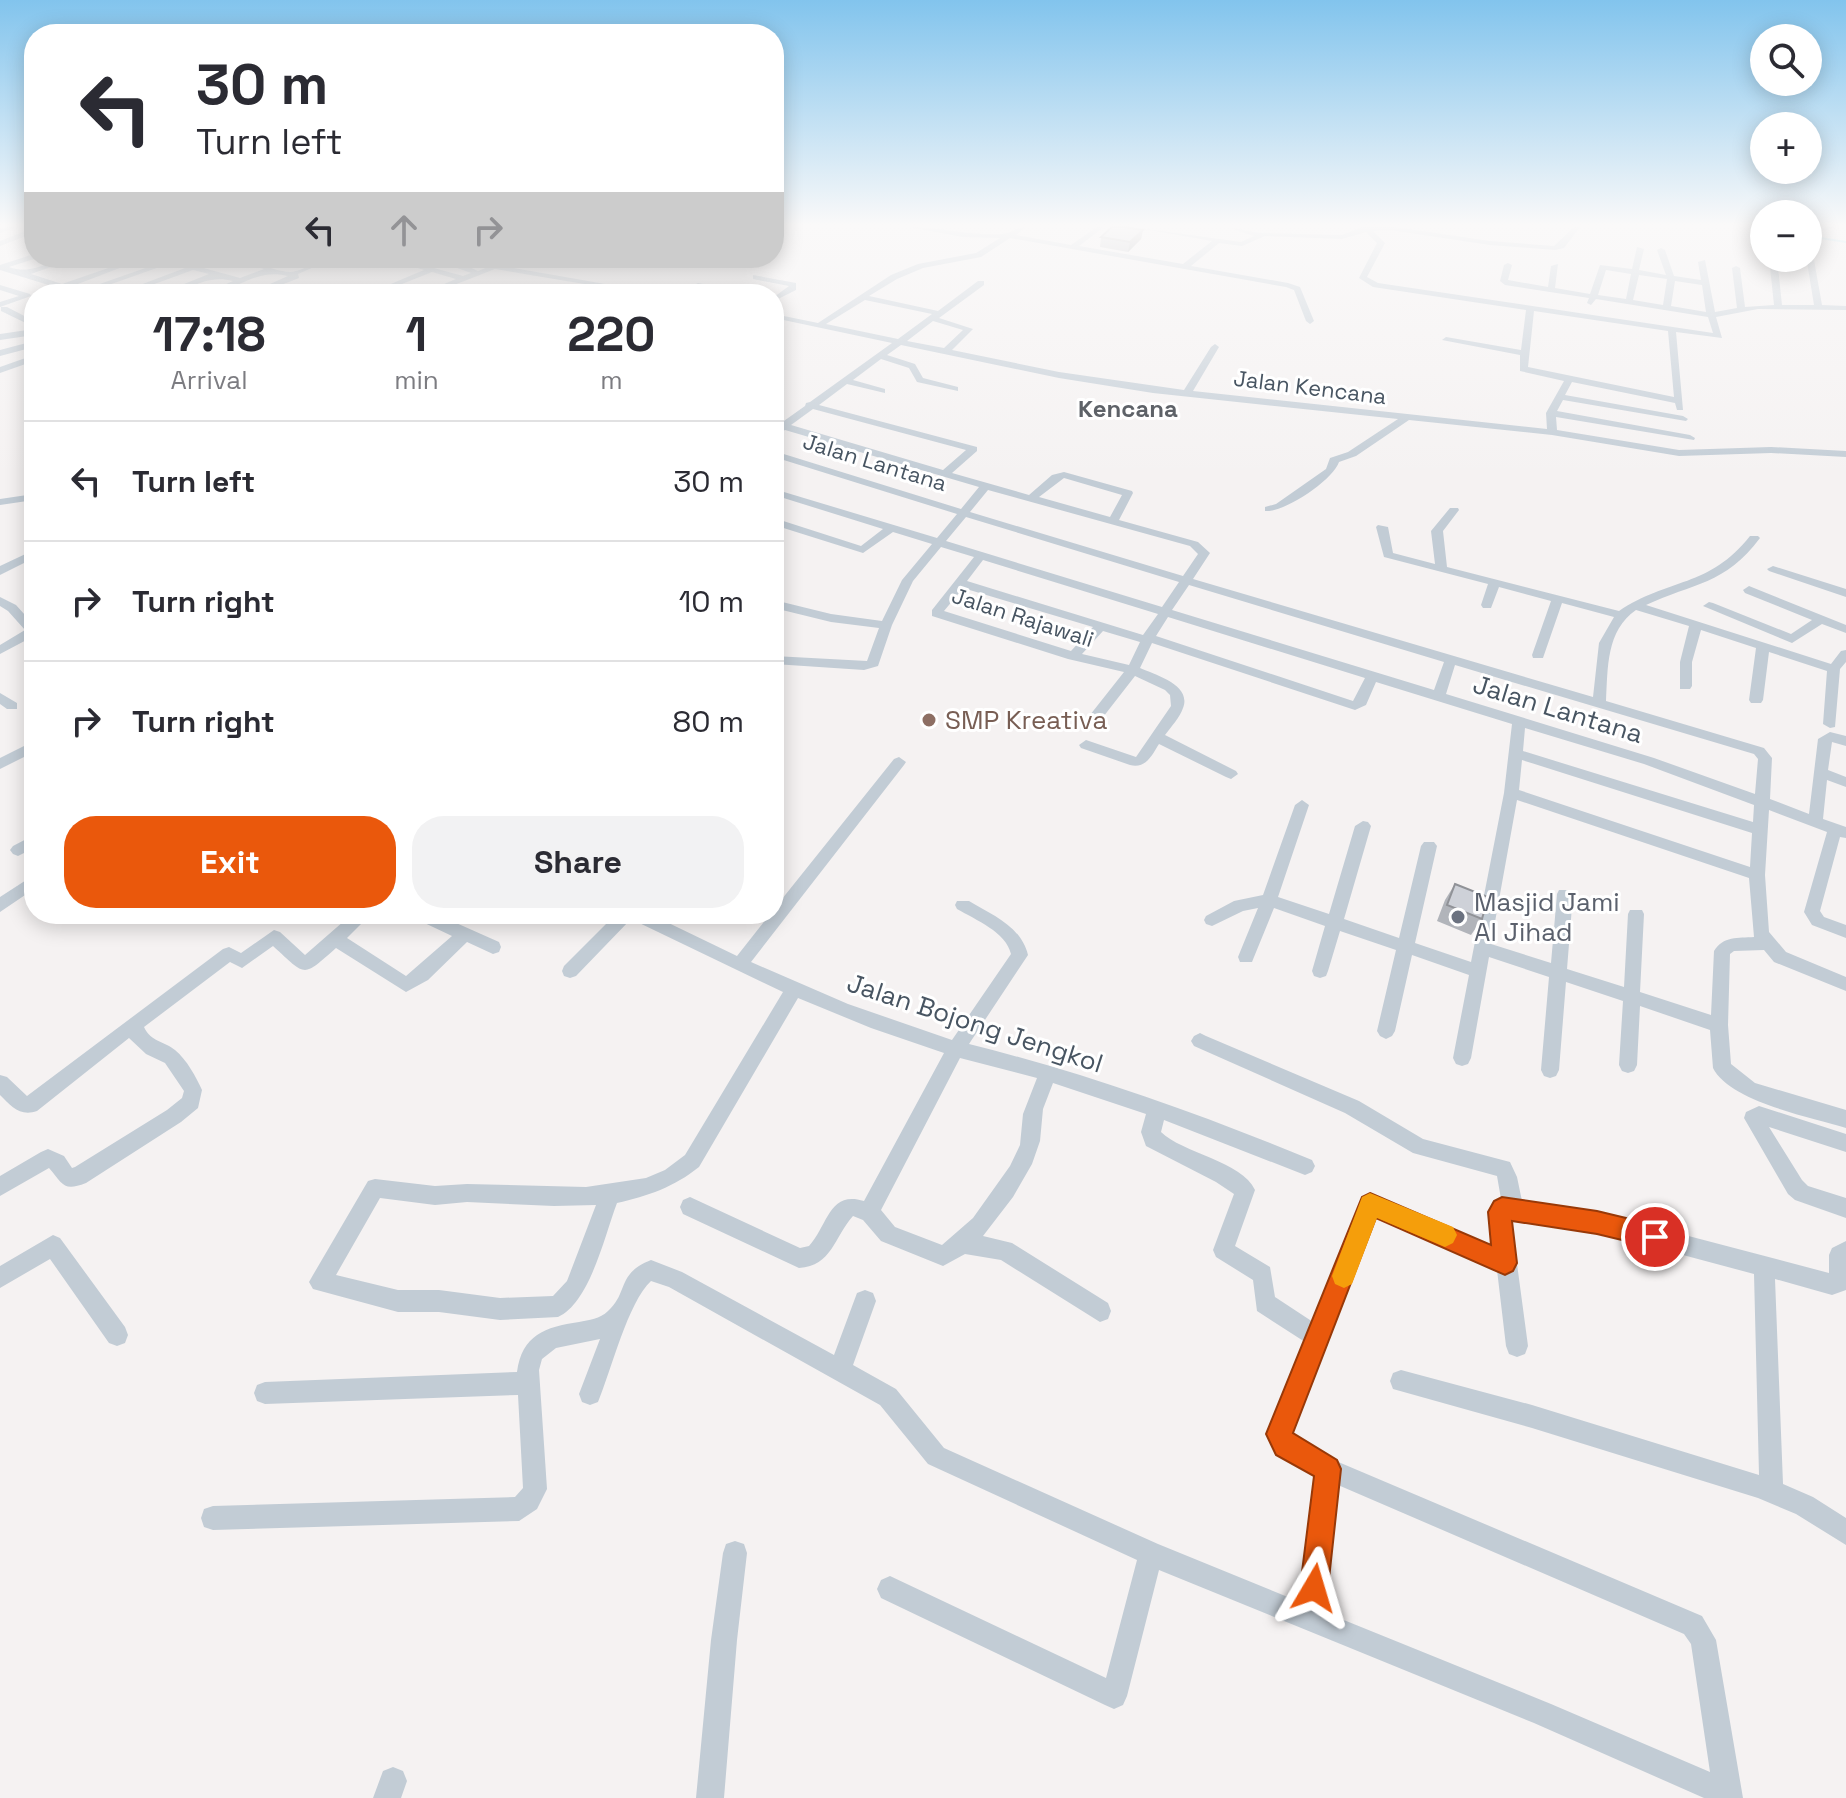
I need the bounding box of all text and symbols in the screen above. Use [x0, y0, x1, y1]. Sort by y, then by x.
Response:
map controls [1750, 24, 1822, 272]
button: search [1750, 24, 1822, 96]
text: 30 m [196, 49, 328, 120]
icon: left [64, 56, 168, 160]
button: + [1750, 112, 1822, 184]
text: Turn left [196, 119, 343, 165]
button: − [1750, 200, 1822, 272]
icon: left [298, 208, 342, 252]
icon: ahead [382, 208, 426, 252]
icon: right [466, 208, 510, 252]
text: 17:18 [153, 304, 266, 365]
text: 1 [406, 304, 427, 365]
text: 220 [567, 304, 655, 365]
text: Arrival [170, 363, 248, 397]
text: min [394, 363, 439, 397]
text: m [600, 363, 623, 397]
street label: Jalan Kencana [1232, 364, 1388, 410]
district label: Kencana [1078, 393, 1178, 424]
street label: Jalan Lantana [800, 427, 951, 497]
icon: left [64, 459, 108, 503]
text: Turn left [132, 462, 255, 501]
text: 30 m [673, 462, 744, 501]
icon: right [64, 579, 108, 623]
street label: Jalan Rajawali [948, 581, 1098, 653]
text: Turn right [132, 582, 275, 621]
text: 10 m [679, 582, 744, 621]
street label: Jalan Lantana [1469, 667, 1647, 751]
icon: right [64, 699, 108, 743]
text: Turn right [132, 702, 275, 741]
text: 80 m [673, 702, 744, 741]
place label: SMP Kreativa [945, 703, 1107, 737]
marker: SMP Kreativa [920, 711, 938, 729]
button: Exit [64, 816, 396, 908]
button: Share [412, 816, 744, 908]
place label: Masjid Jami Al Jihad [1474, 885, 1620, 949]
marker: Masjid Jami Al Jihad [1449, 908, 1467, 926]
street label: Jalan Bojong Jengkol [843, 966, 1107, 1080]
pin [1621, 1203, 1689, 1271]
icon: arrive [1633, 1215, 1677, 1259]
position arrow [1272, 1546, 1356, 1630]

